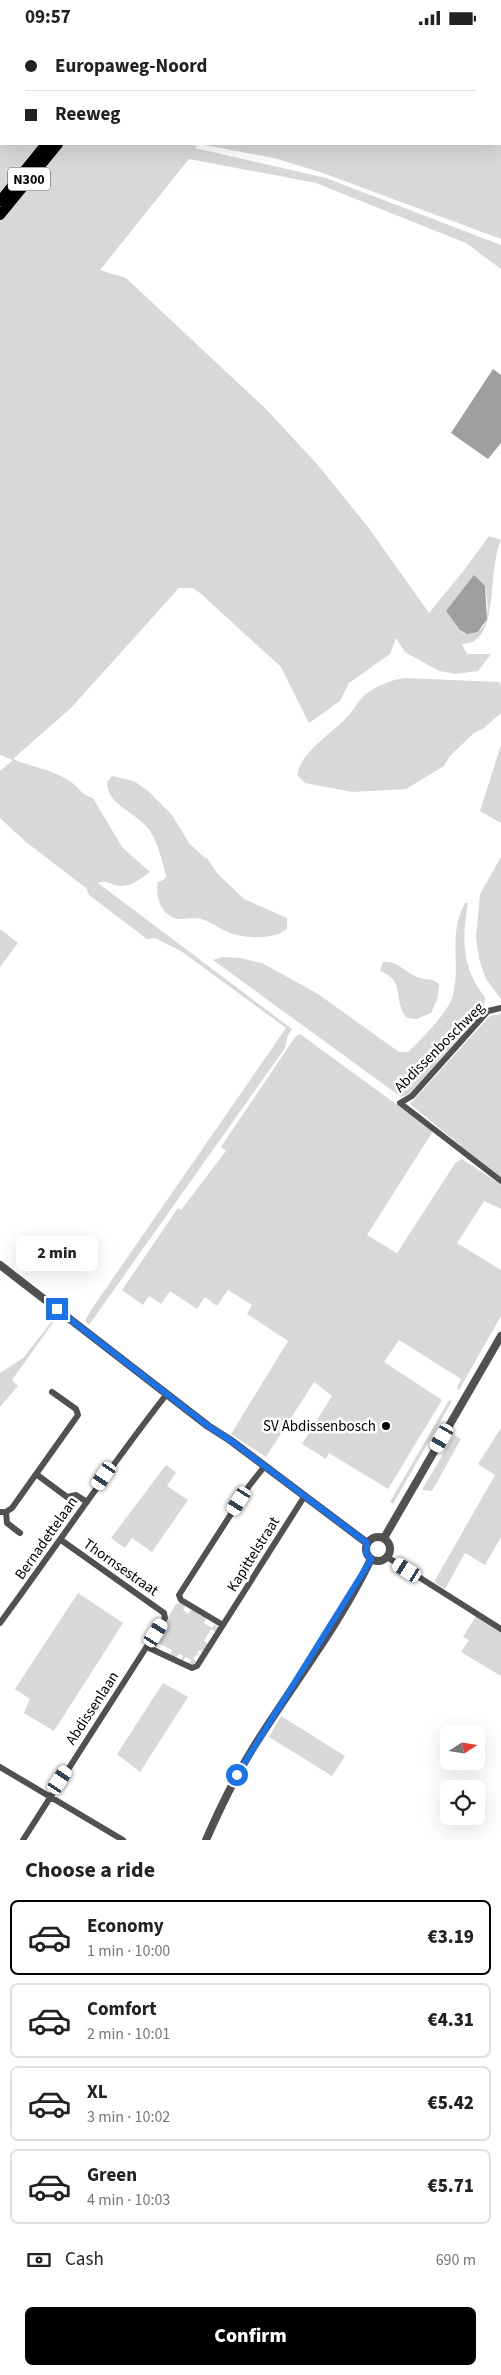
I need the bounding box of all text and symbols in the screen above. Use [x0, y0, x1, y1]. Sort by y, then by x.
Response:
text: 09:57 [25, 4, 71, 31]
text: Europaweg-Noord [55, 53, 208, 80]
text: Reeweg [55, 101, 120, 128]
road number: N300 [8, 167, 50, 191]
street label: Abdissenboschweg [390, 997, 489, 1097]
callout: 2 min [16, 1237, 98, 1271]
text: 2 min [37, 1242, 77, 1264]
route end [46, 1298, 68, 1320]
place label: SV Abdissenbosch [263, 1416, 376, 1437]
marker: SV Abdissenbosch [380, 1420, 392, 1432]
car [428, 1421, 455, 1455]
car [89, 1459, 118, 1493]
car [224, 1484, 253, 1518]
street label: Bernadettelaan [10, 1493, 83, 1584]
street label: Kapittelstraat [222, 1513, 285, 1596]
street label: Thornsestraat [79, 1534, 163, 1601]
car [390, 1556, 423, 1584]
car [141, 1616, 170, 1650]
street label: Abdissenlaan [61, 1667, 124, 1749]
north arrow [440, 1725, 485, 1770]
map controls [440, 1725, 485, 1825]
car [45, 1763, 74, 1797]
route start [226, 1764, 248, 1786]
button: locate [440, 1780, 485, 1825]
text: Choose a ride [25, 1854, 155, 1886]
text: Economy [87, 1913, 164, 1940]
icon: car [27, 1915, 72, 1960]
text: €3.19 [428, 1924, 474, 1951]
text: 1 min · 10:00 [87, 1940, 170, 1962]
text: Comfort [87, 1996, 157, 2023]
icon: car [27, 1998, 72, 2043]
text: €4.31 [428, 2007, 474, 2034]
text: 2 min · 10:01 [87, 2023, 170, 2045]
text: XL [87, 2079, 108, 2106]
icon: car [27, 2081, 72, 2126]
text: €5.42 [428, 2090, 474, 2117]
text: 3 min · 10:02 [87, 2106, 170, 2128]
text: Green [87, 2162, 137, 2189]
icon: car [27, 2164, 72, 2209]
text: €5.71 [428, 2173, 474, 2200]
text: 4 min · 10:03 [87, 2189, 170, 2211]
icon: cash [25, 2246, 53, 2274]
text: Cash [65, 2246, 104, 2273]
text: 690 m [436, 2249, 476, 2271]
button: Confirm [25, 2307, 476, 2365]

